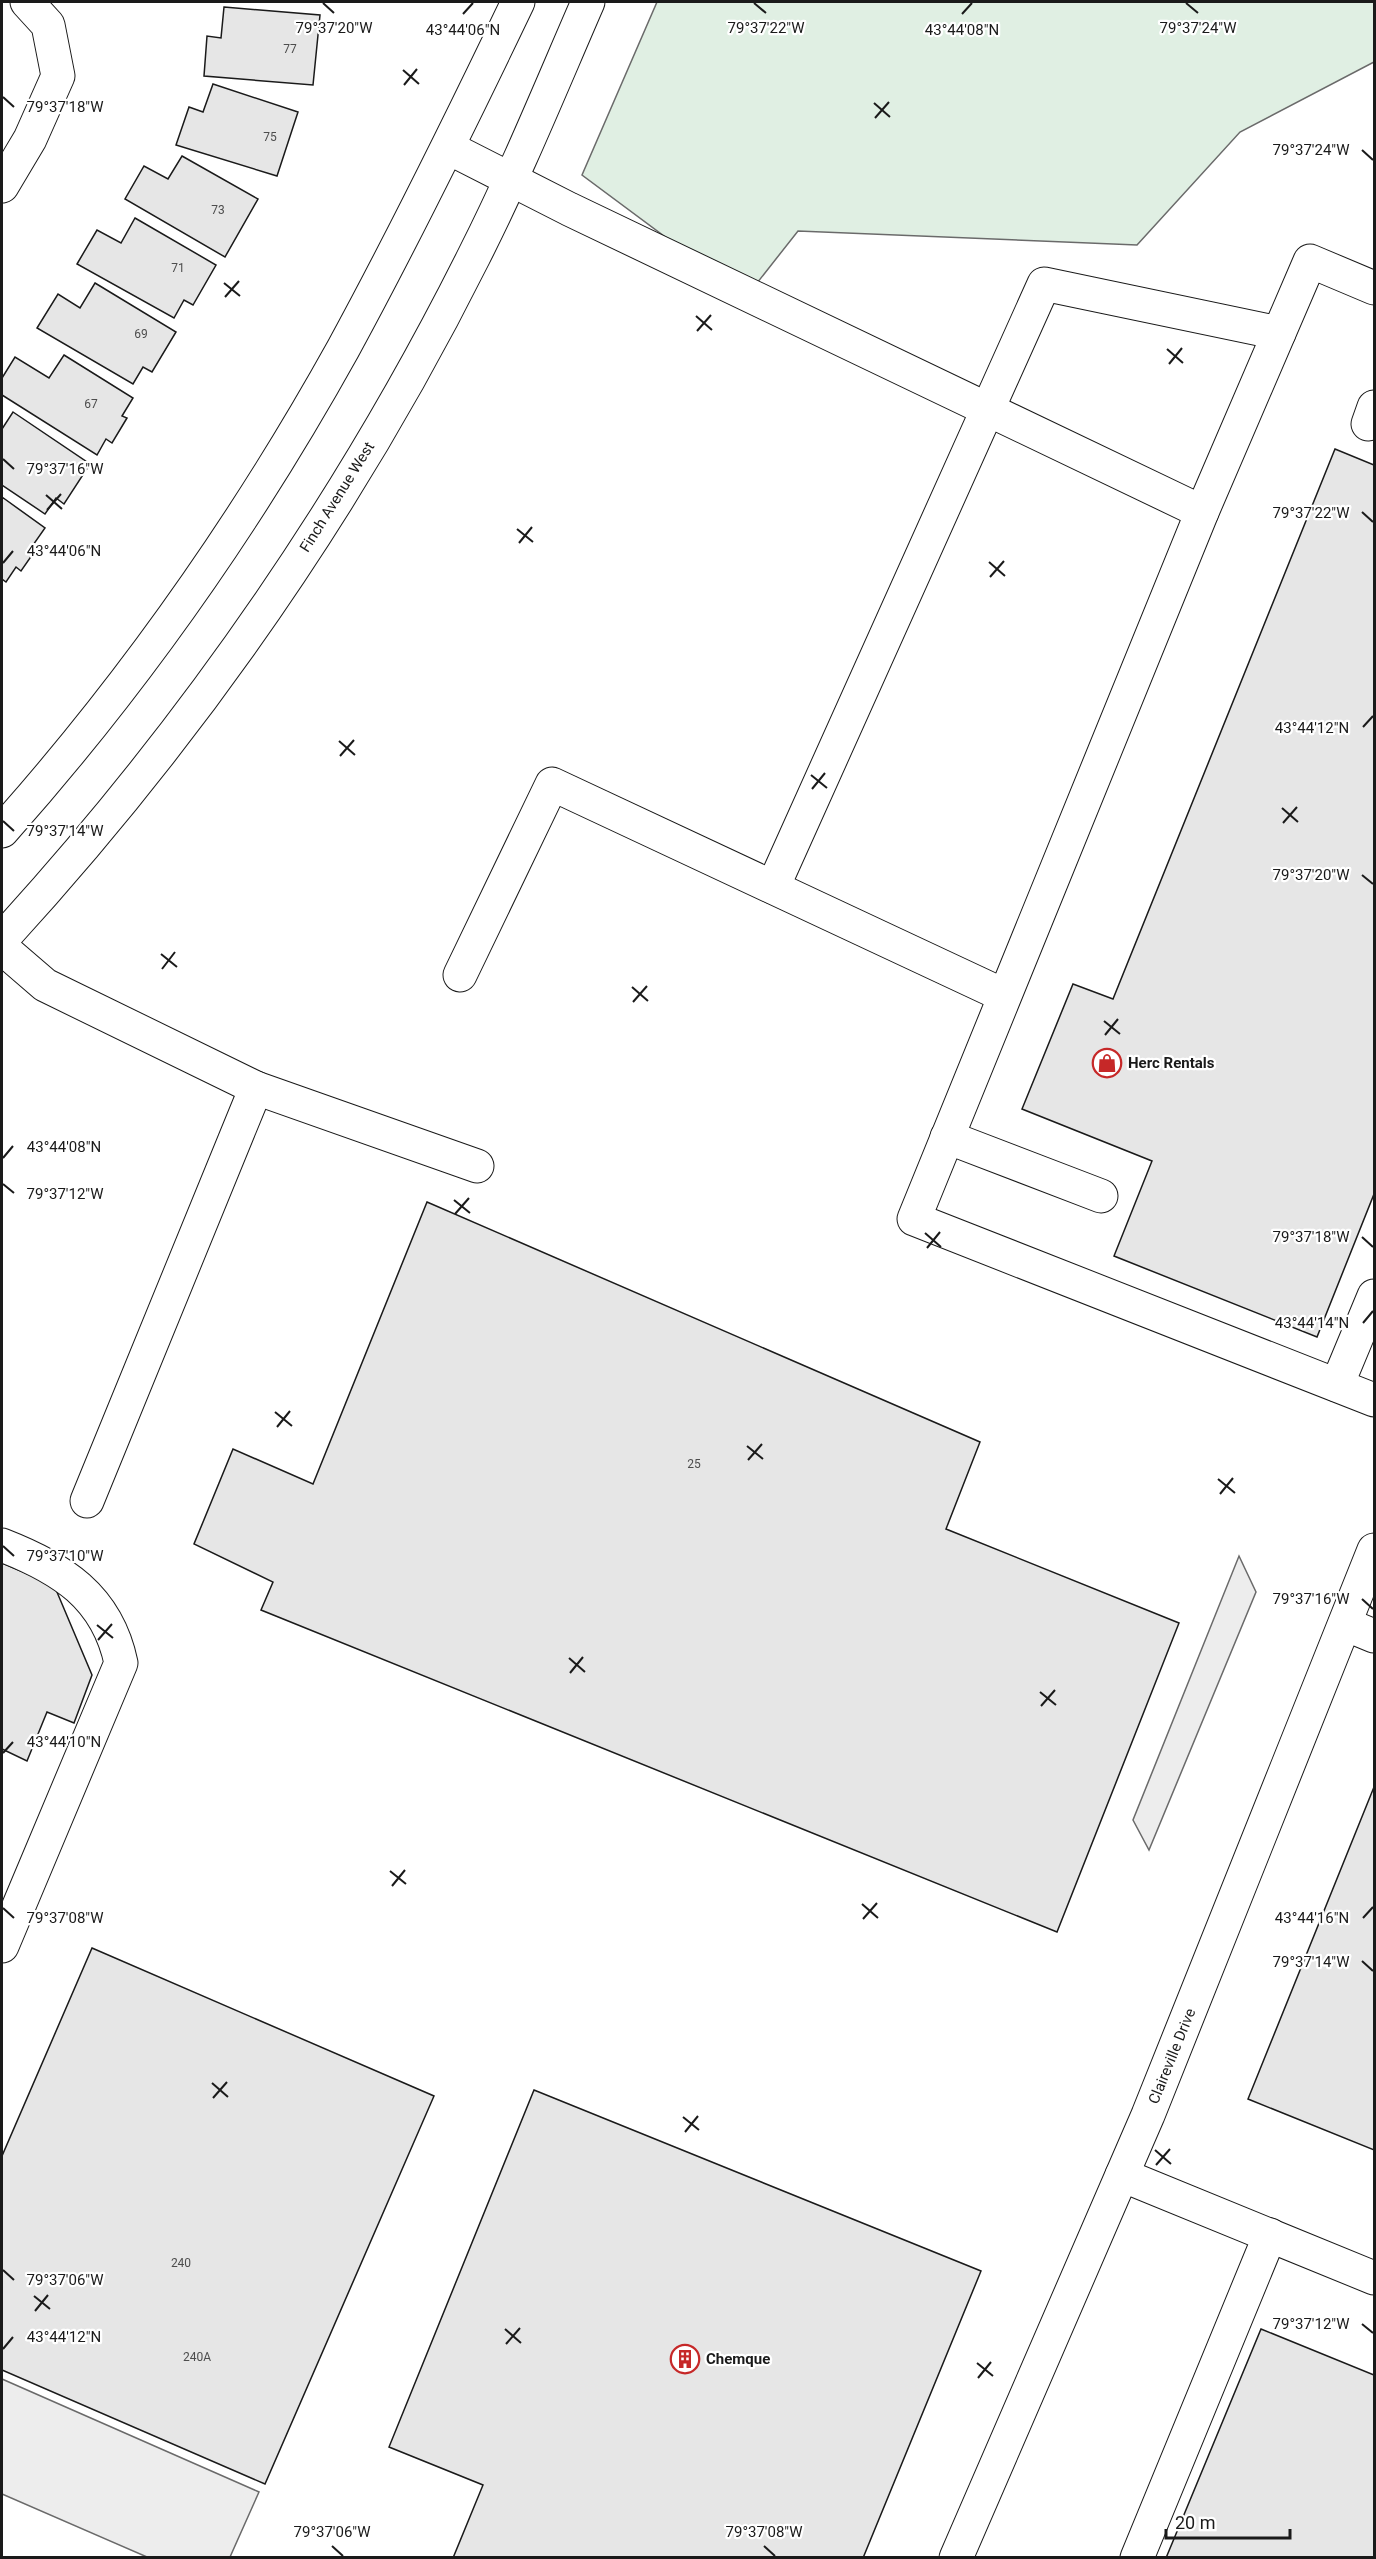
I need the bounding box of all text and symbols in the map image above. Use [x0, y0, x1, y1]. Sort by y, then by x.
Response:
text: 79°37'20"W [296, 19, 372, 37]
text: 79°37'22"W [728, 19, 804, 37]
text: 79°37'24"W [1160, 19, 1236, 37]
text: 43°44'06"N [426, 21, 500, 39]
text: 43°44'08"N [925, 21, 999, 39]
house number: 77 [283, 42, 297, 56]
text: 79°37'18"W [27, 98, 103, 116]
house number: 75 [263, 130, 277, 144]
text: 79°37'24"W [1273, 141, 1349, 159]
house number: 73 [211, 203, 225, 217]
house number: 71 [171, 261, 185, 275]
house number: 69 [134, 327, 148, 341]
house number: 67 [84, 397, 98, 411]
street label: Finch Avenue West [296, 439, 378, 555]
text: 79°37'16"W [27, 460, 103, 478]
text: 79°37'22"W [1273, 504, 1349, 522]
text: 43°44'06"N [27, 542, 101, 560]
text: 43°44'12"N [1275, 719, 1349, 737]
text: 79°37'14"W [27, 822, 103, 840]
text: 79°37'20"W [1273, 866, 1349, 884]
shop icon: Herc Rentals [1091, 1047, 1123, 1079]
place label: Herc Rentals [1128, 1054, 1215, 1072]
text: 43°44'08"N [27, 1138, 101, 1156]
text: 79°37'12"W [27, 1185, 103, 1203]
text: 79°37'18"W [1273, 1228, 1349, 1246]
text: 43°44'14"N [1275, 1314, 1349, 1332]
house number: 25 [687, 1457, 701, 1471]
text: 79°37'10"W [27, 1547, 103, 1565]
text: 79°37'16"W [1273, 1590, 1349, 1608]
text: 43°44'10"N [27, 1733, 101, 1751]
text: 79°37'08"W [27, 1909, 103, 1927]
text: 43°44'16"N [1275, 1909, 1349, 1927]
text: 79°37'14"W [1273, 1953, 1349, 1971]
street label: Claireville Drive [1145, 2005, 1199, 2106]
house number: 240 [171, 2256, 191, 2270]
text: 79°37'06"W [27, 2271, 103, 2289]
text: 79°37'12"W [1273, 2315, 1349, 2333]
text: 43°44'12"N [27, 2328, 101, 2346]
building icon: Chemque [669, 2343, 701, 2375]
house number: 240A [183, 2350, 211, 2364]
place label: Chemque [706, 2350, 770, 2368]
scale bar [1166, 2502, 1290, 2540]
text: 20 m [1175, 2512, 1215, 2533]
text: 79°37'06"W [294, 2523, 370, 2541]
text: 79°37'08"W [726, 2523, 802, 2541]

